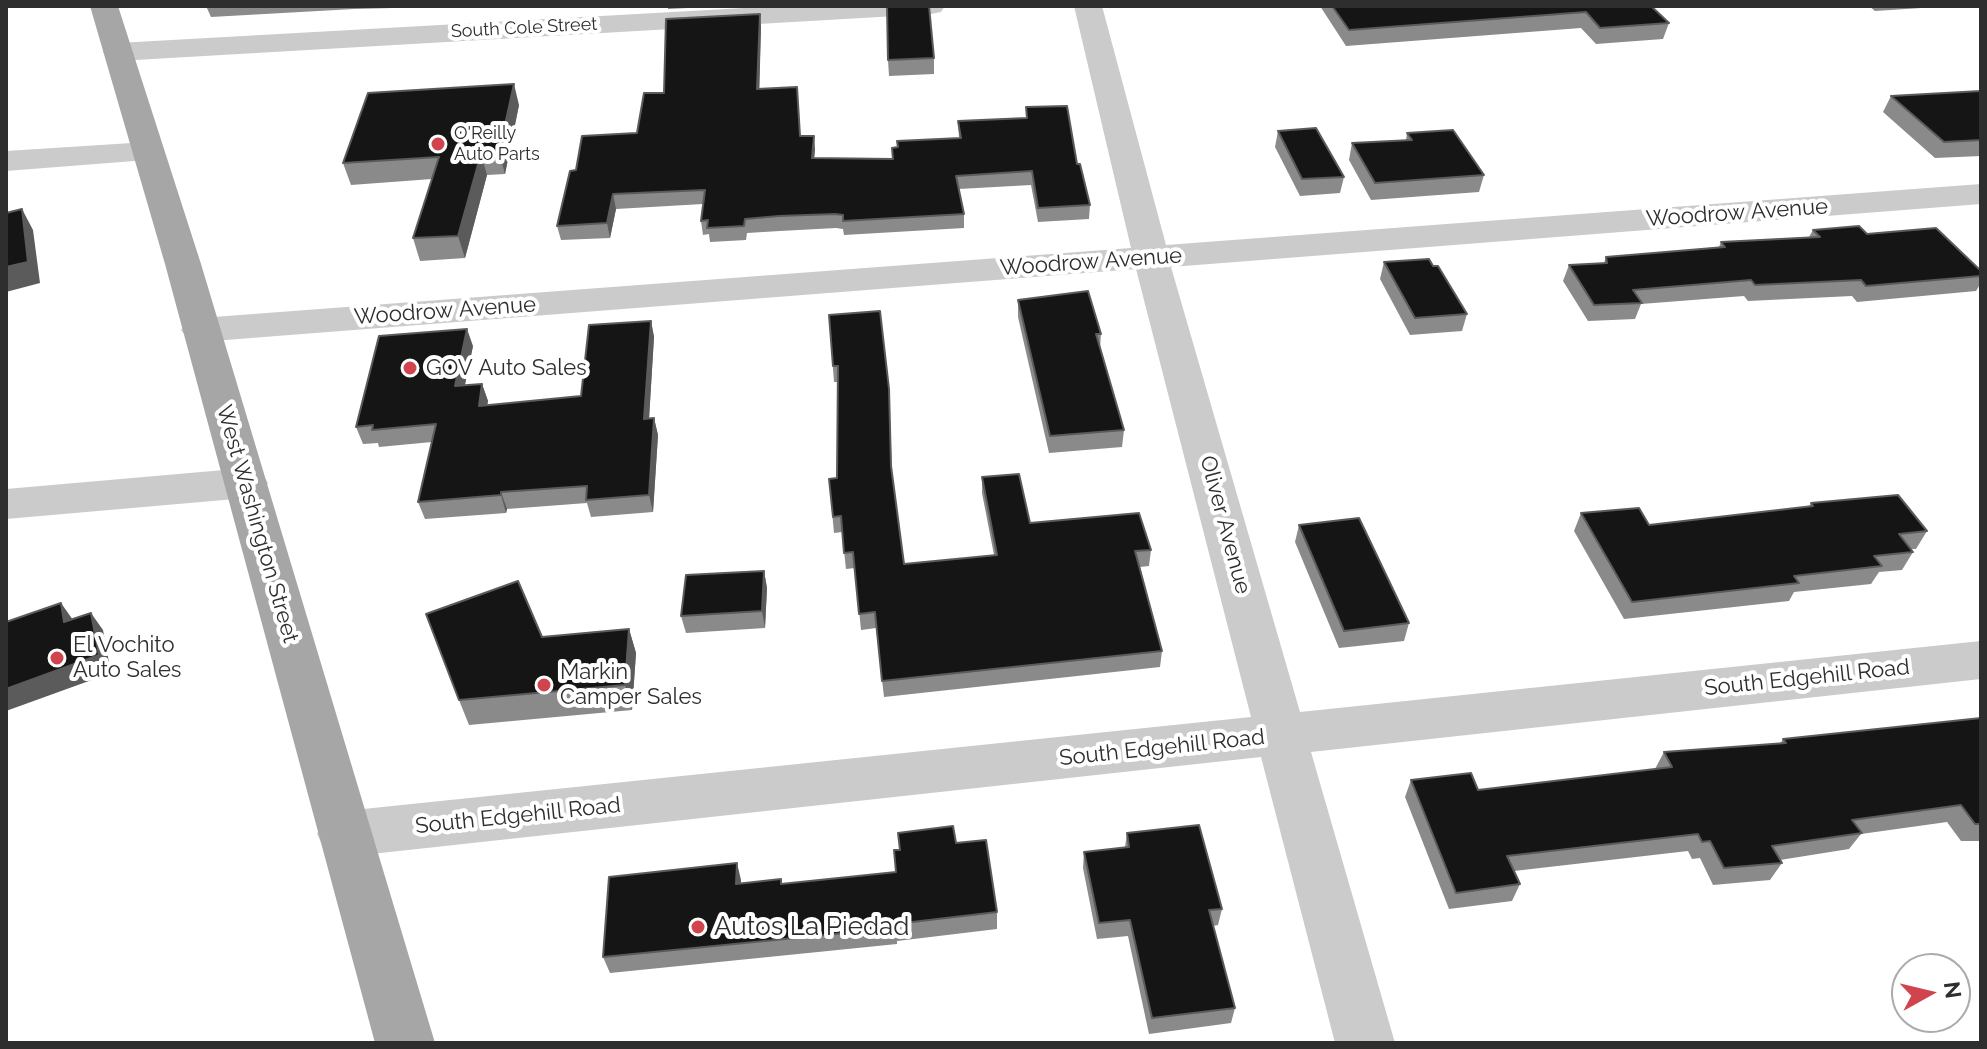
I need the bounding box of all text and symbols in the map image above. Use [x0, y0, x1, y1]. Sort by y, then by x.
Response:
street label: South Cole Street [450, 13, 598, 43]
place label: O'Reilly Auto Parts [454, 123, 540, 166]
marker: O'Reilly Auto Parts [429, 135, 447, 153]
street label: Woodrow Avenue [1645, 193, 1829, 233]
street label: Woodrow Avenue [999, 242, 1183, 282]
street label: Woodrow Avenue [353, 291, 537, 331]
place label: GOV Auto Sales [426, 355, 587, 381]
marker: GOV Auto Sales [401, 359, 419, 377]
street label: West Washington Street [210, 402, 304, 646]
street label: Oliver Avenue [1194, 453, 1256, 597]
place label: El Vochito Auto Sales [73, 632, 181, 684]
marker: El Vochito Auto Sales [48, 649, 66, 667]
street label: South Edgehill Road [1703, 654, 1911, 702]
place label: Markin Camper Sales [560, 659, 702, 710]
marker: Markin Camper Sales [535, 676, 553, 694]
street label: South Edgehill Road [1058, 724, 1266, 772]
street label: South Edgehill Road [414, 792, 622, 840]
place label: Autos La Piedad [714, 911, 909, 943]
marker: Autos La Piedad [689, 918, 707, 936]
north arrow [1891, 953, 1971, 1033]
text: N [1939, 980, 1967, 1000]

